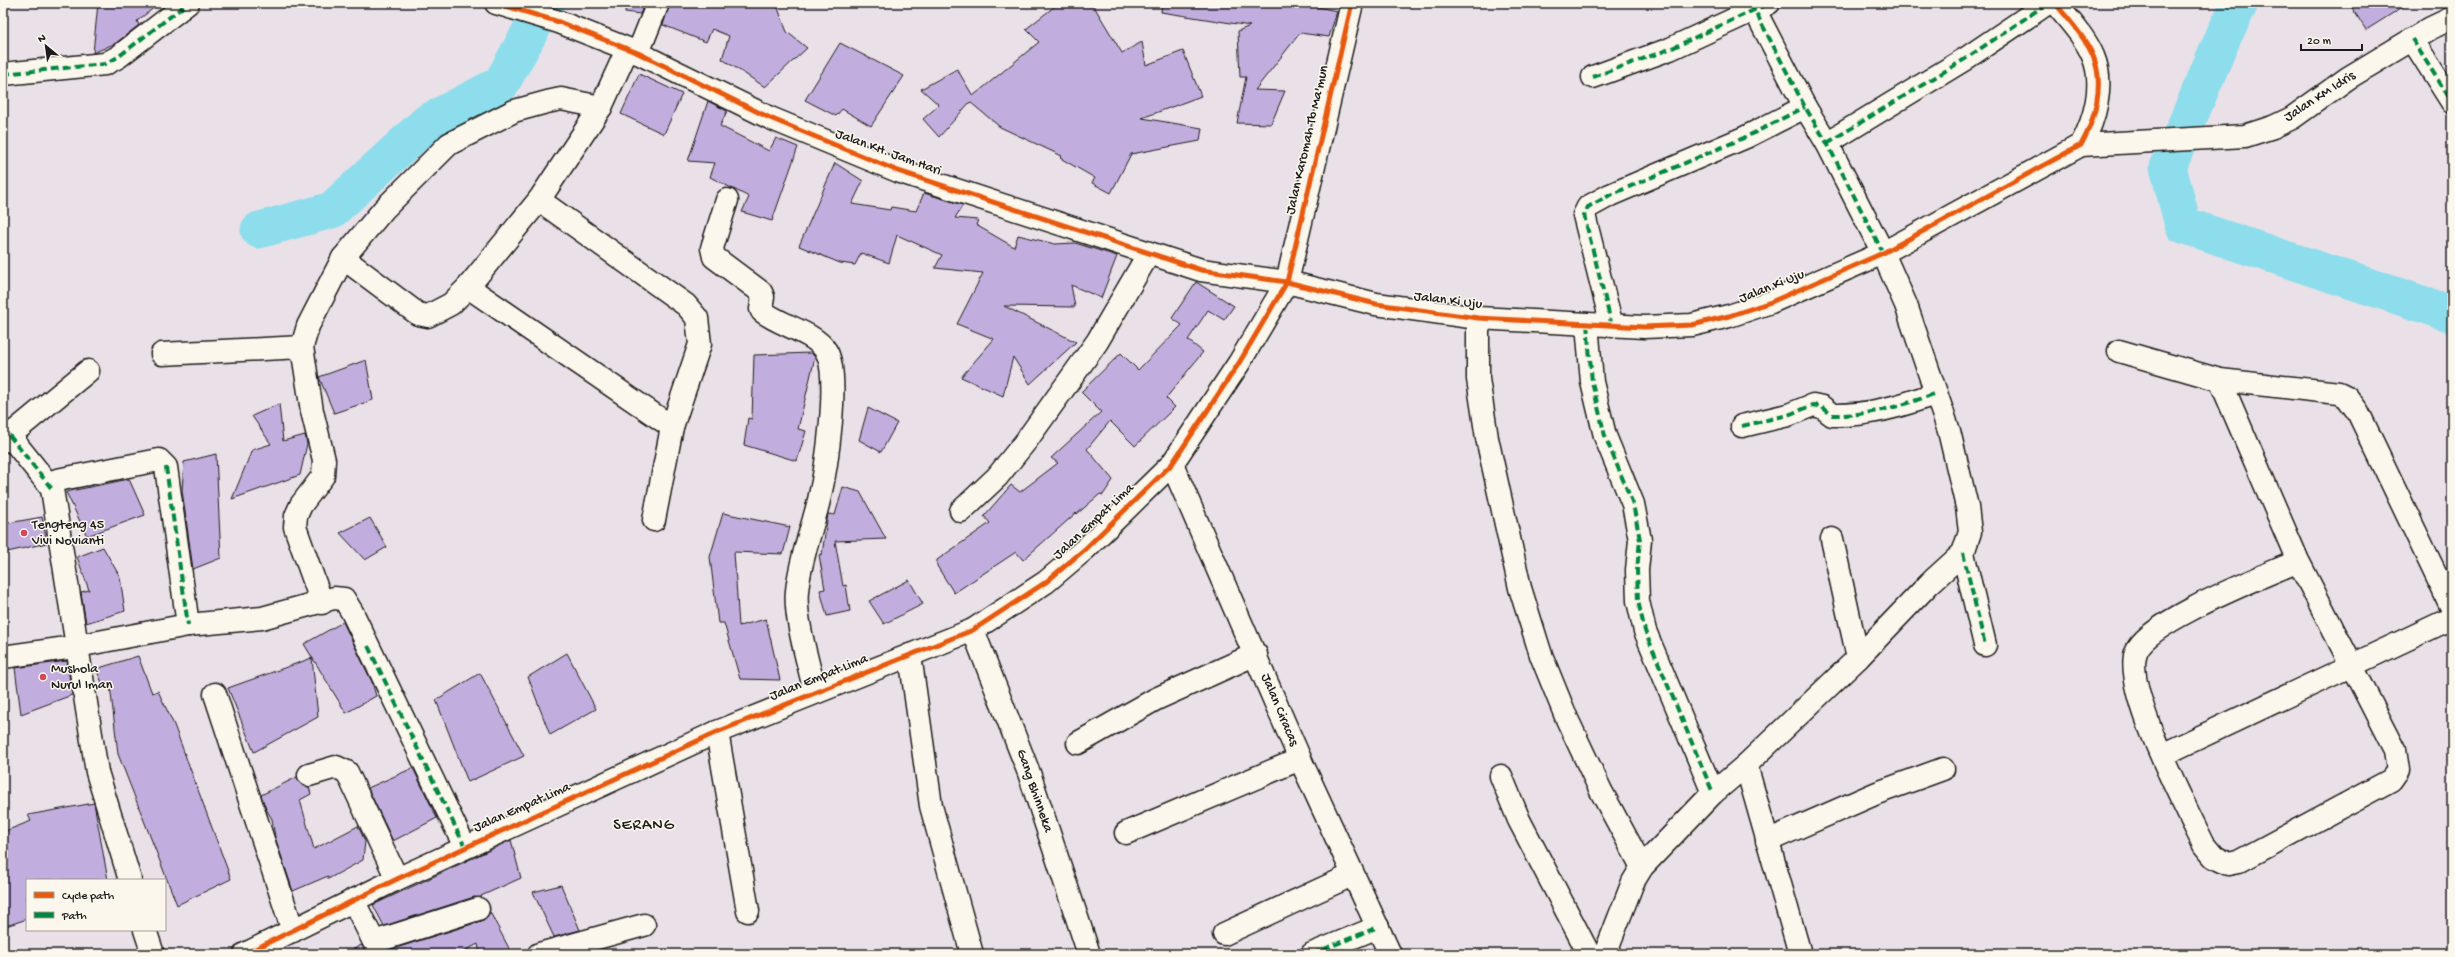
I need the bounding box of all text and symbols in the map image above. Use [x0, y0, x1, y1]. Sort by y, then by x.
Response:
north arrow [26, 26, 66, 66]
scale bar [2301, 26, 2362, 52]
text: N [36, 32, 48, 46]
text: 20 m [2307, 35, 2332, 49]
street label: Jalan Karomah Tb Ma'mun [1283, 63, 1334, 216]
street label: Jalan KM Idris [2281, 67, 2359, 126]
street label: Jalan KH. Jam Hari [833, 126, 943, 180]
street label: Jalan Ki Uju [1737, 266, 1807, 308]
street label: Jalan Ki Uju [1413, 288, 1484, 314]
street label: Jalan Empat Lima [1050, 479, 1139, 564]
place label: Tengteng 45 Vivi Novianti [31, 517, 104, 550]
marker: Tengteng 45 Vivi Novianti [19, 528, 29, 538]
street label: Jalan Empat Lima [767, 650, 872, 705]
place label: Mushola Nurul Iman [51, 661, 113, 694]
street label: Jalan Ciracas [1256, 671, 1302, 750]
marker: Mushola Nurul Iman [38, 672, 48, 682]
street label: Gang Bhinneka [1012, 747, 1057, 836]
street label: Jalan Empat Lima [471, 779, 574, 837]
district label: SERANG [613, 817, 675, 836]
legend [26, 879, 166, 931]
text: Cycle path [62, 890, 115, 904]
text: Path [61, 910, 87, 924]

